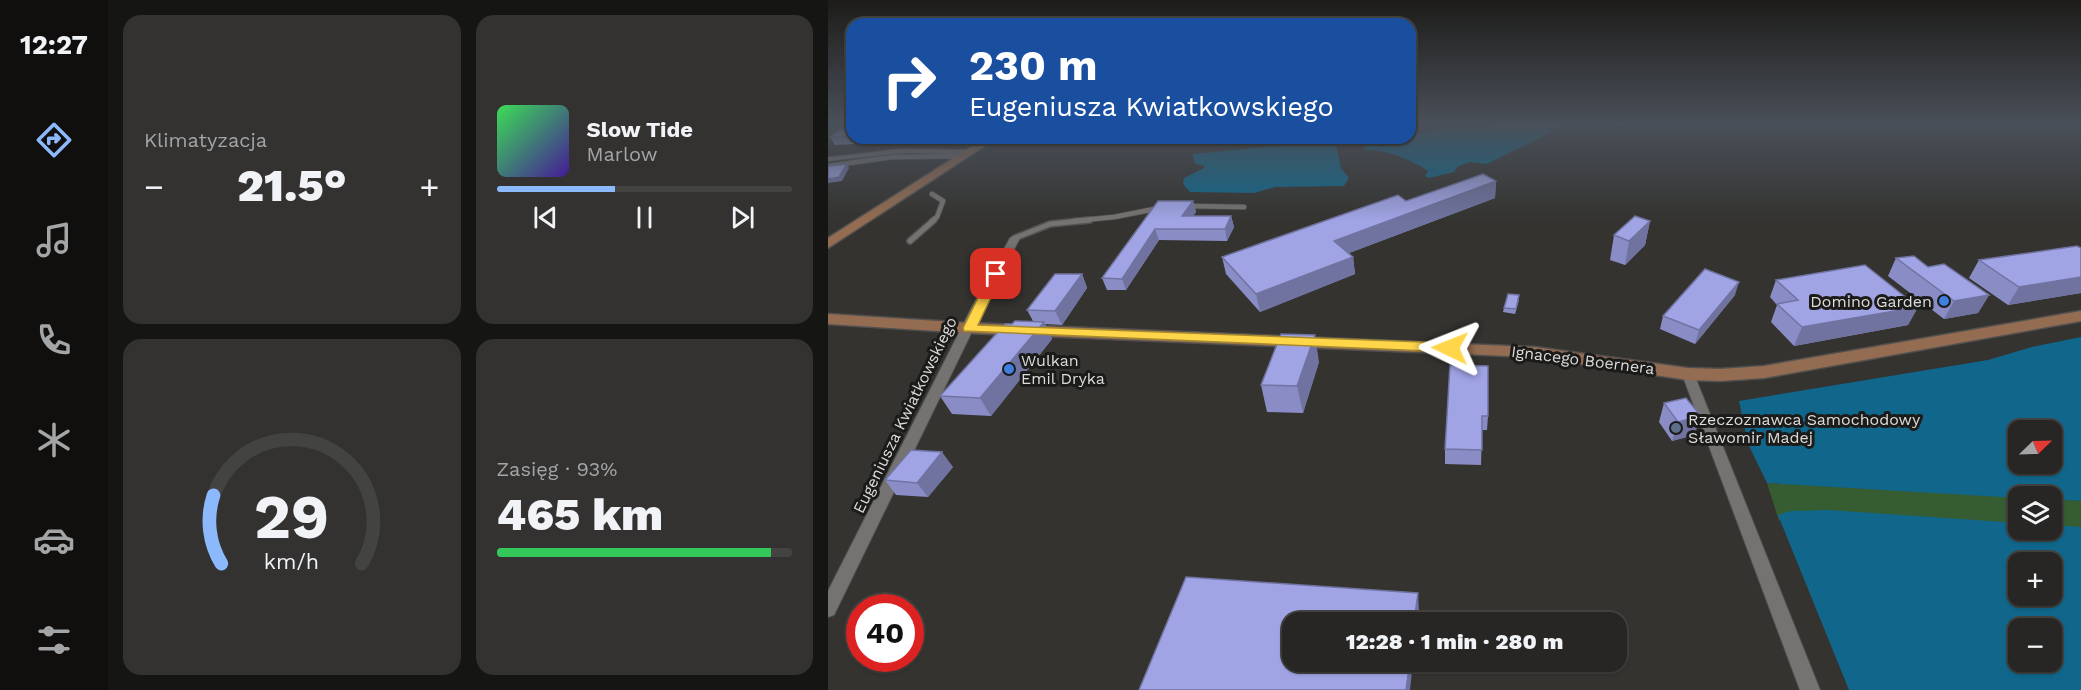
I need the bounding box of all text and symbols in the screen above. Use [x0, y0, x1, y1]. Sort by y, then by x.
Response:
text: 12:27 [20, 29, 88, 61]
text: 230 m [969, 41, 1098, 90]
icon: right [870, 42, 948, 120]
text: Eugeniusza Kwiatkowskiego [969, 91, 1334, 123]
text: Slow Tide [587, 117, 693, 142]
icon: directions [33, 119, 75, 161]
text: Klimatyzacja [144, 128, 267, 152]
text: Marlow [587, 142, 657, 166]
text: 21.5° [237, 159, 347, 212]
text: − [144, 167, 164, 206]
text: + [420, 167, 439, 206]
icon: previous [529, 201, 562, 234]
icon: pause [628, 201, 661, 234]
icon: next [726, 201, 759, 234]
icon: music [33, 219, 75, 261]
pin [970, 248, 1021, 299]
icon: arrive [979, 257, 1012, 290]
place label: Domino Garden [1810, 292, 1932, 311]
marker: Domino Garden [1937, 294, 1951, 308]
street label: Eugeniusza Kwiatkowskiego [849, 314, 961, 516]
position arrow [1418, 316, 1482, 380]
icon: phone [33, 319, 75, 361]
street label: Ignacego Boernera [1510, 342, 1656, 378]
place label: Wulkan Emil Dryka [1021, 351, 1105, 388]
marker: Wulkan Emil Dryka [1002, 362, 1016, 376]
place label: Rzeczoznawca Samochodowy Sławomir Madej [1688, 410, 1921, 447]
icon: climate [33, 419, 75, 461]
north arrow [2008, 420, 2062, 474]
map controls [2008, 420, 2062, 672]
marker: Rzeczoznawca Samochodowy Sławomir Madej [1669, 421, 1683, 435]
text: Zasięg · 93% [497, 457, 617, 481]
text: 29 [254, 480, 330, 553]
button: layers [2008, 486, 2062, 540]
text: 465 km [497, 488, 663, 541]
icon: car [33, 519, 75, 561]
text: km/h [264, 549, 319, 574]
button: + [2008, 552, 2062, 606]
speed limit sign: 40 [846, 594, 924, 672]
button: − [2008, 618, 2062, 672]
icon: filters [33, 619, 75, 661]
text: 12:28 · 1 min · 280 m [1346, 629, 1563, 654]

